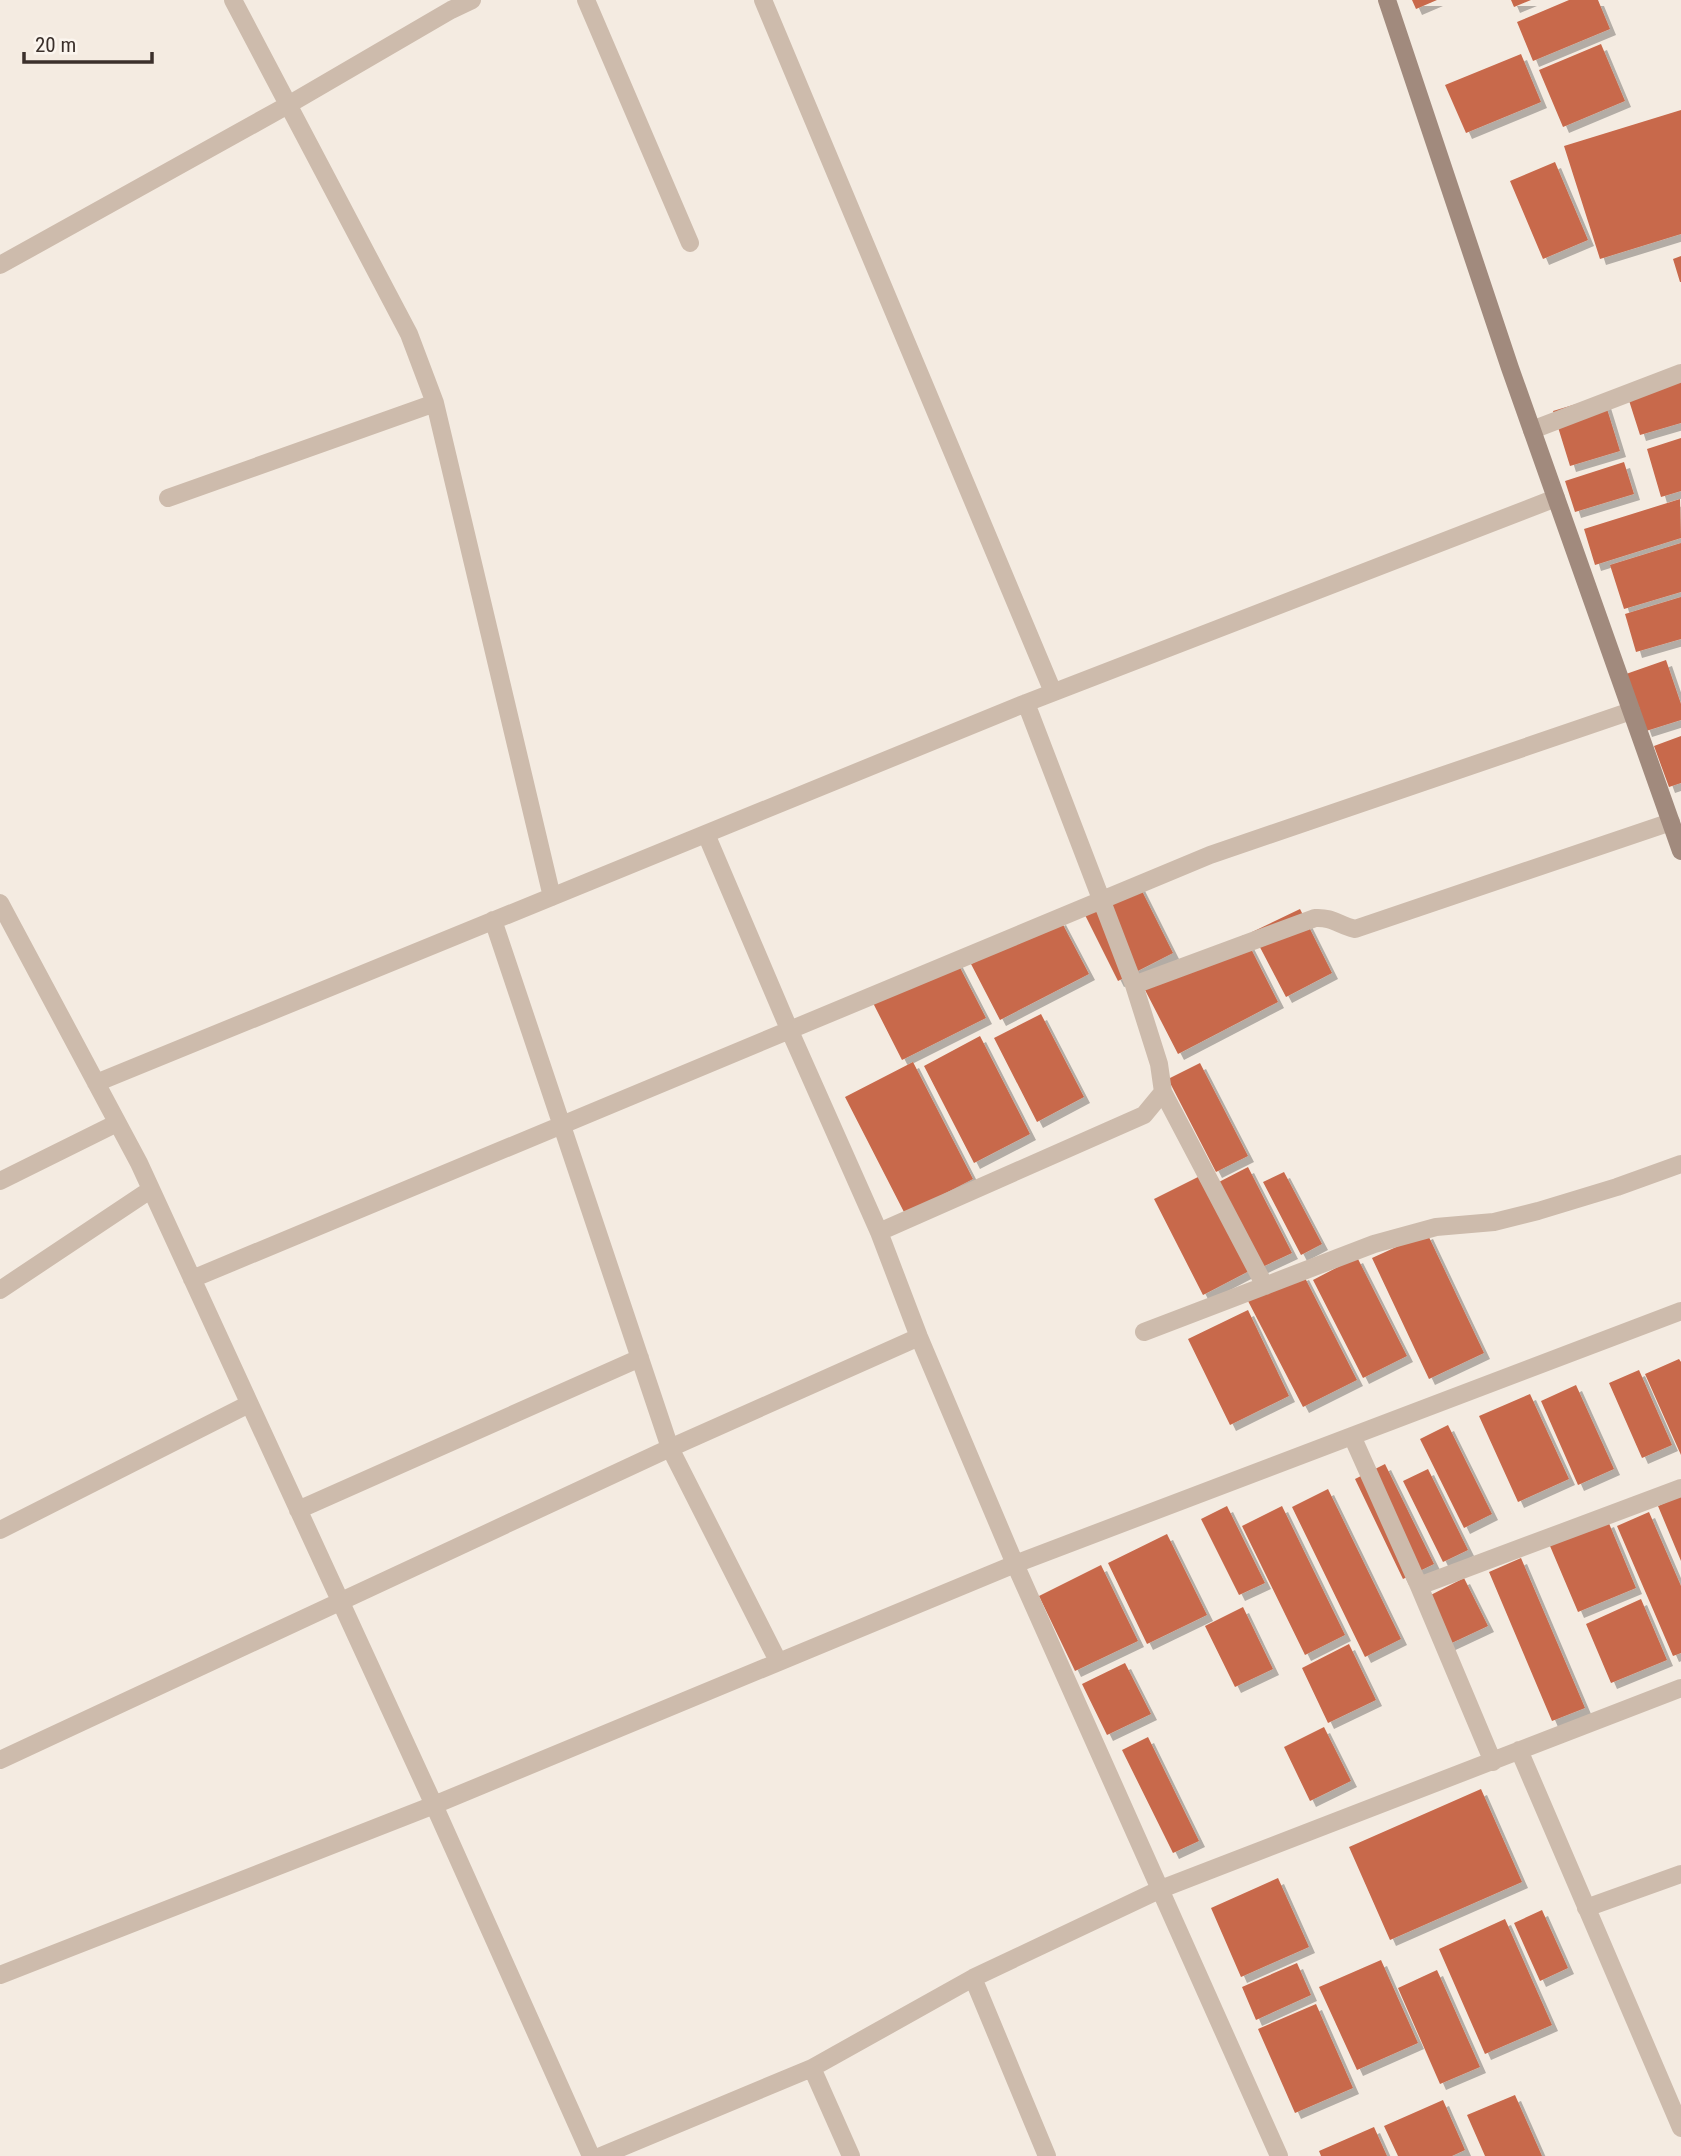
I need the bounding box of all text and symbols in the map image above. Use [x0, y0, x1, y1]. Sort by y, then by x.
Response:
scale bar [24, 21, 152, 65]
text: 20 m [35, 33, 76, 57]

